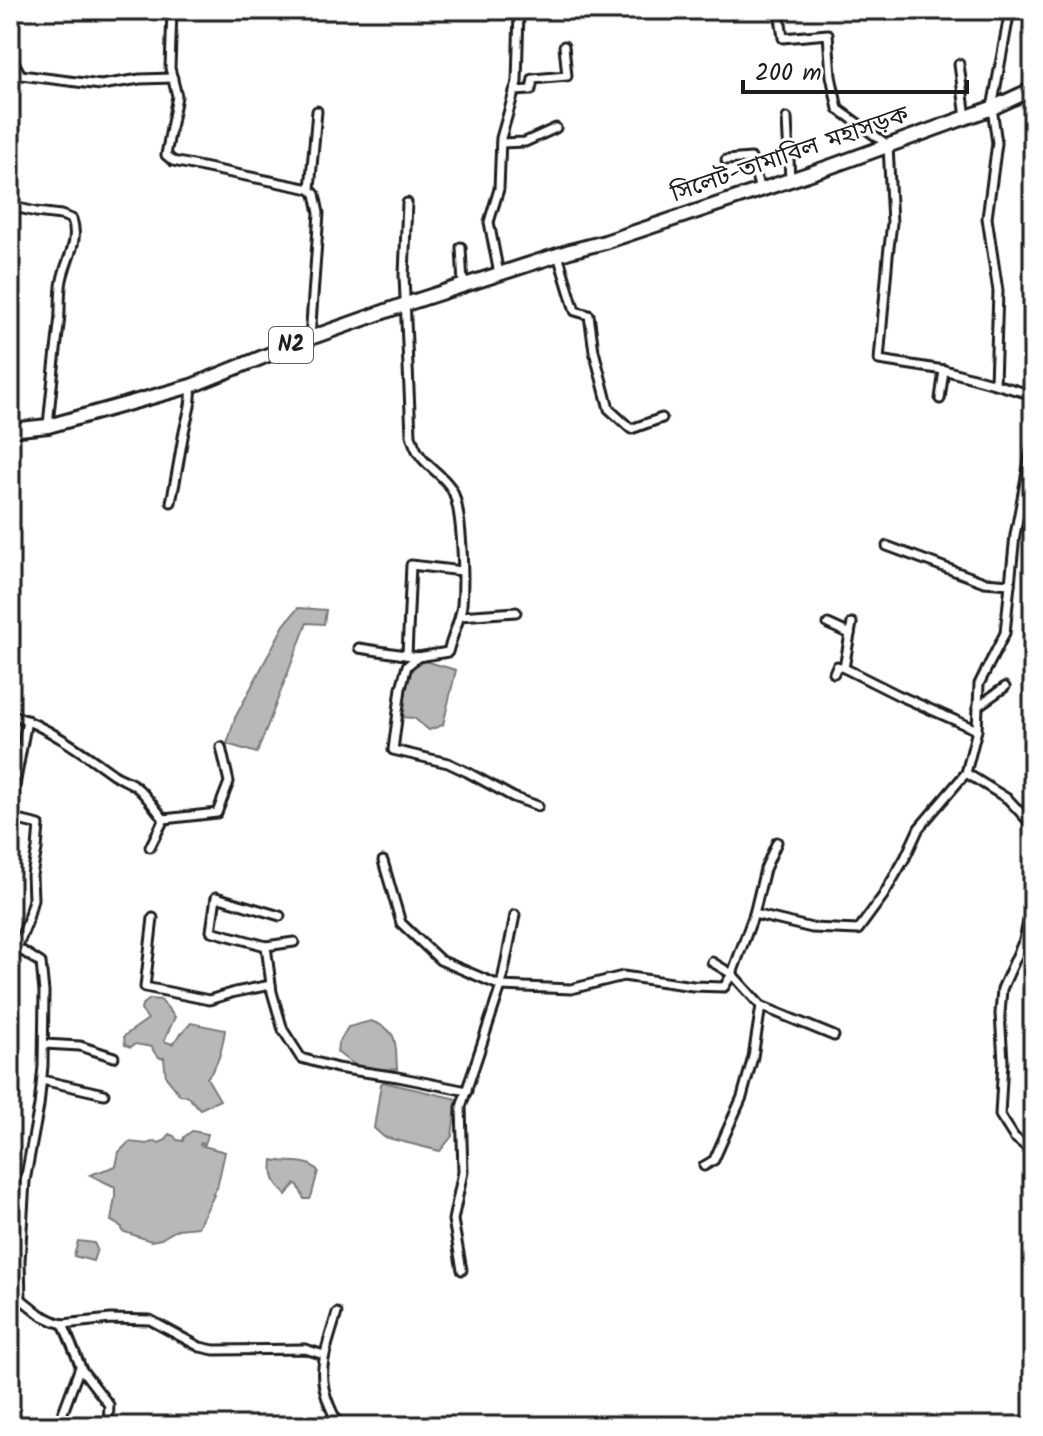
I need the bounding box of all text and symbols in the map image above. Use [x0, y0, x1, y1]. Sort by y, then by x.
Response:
scale bar [743, 44, 967, 94]
text: 200 m [755, 54, 822, 93]
street label: সিলেট-তামাবিল মহাসড়ক [665, 96, 915, 214]
road number: N2 [269, 327, 313, 363]

